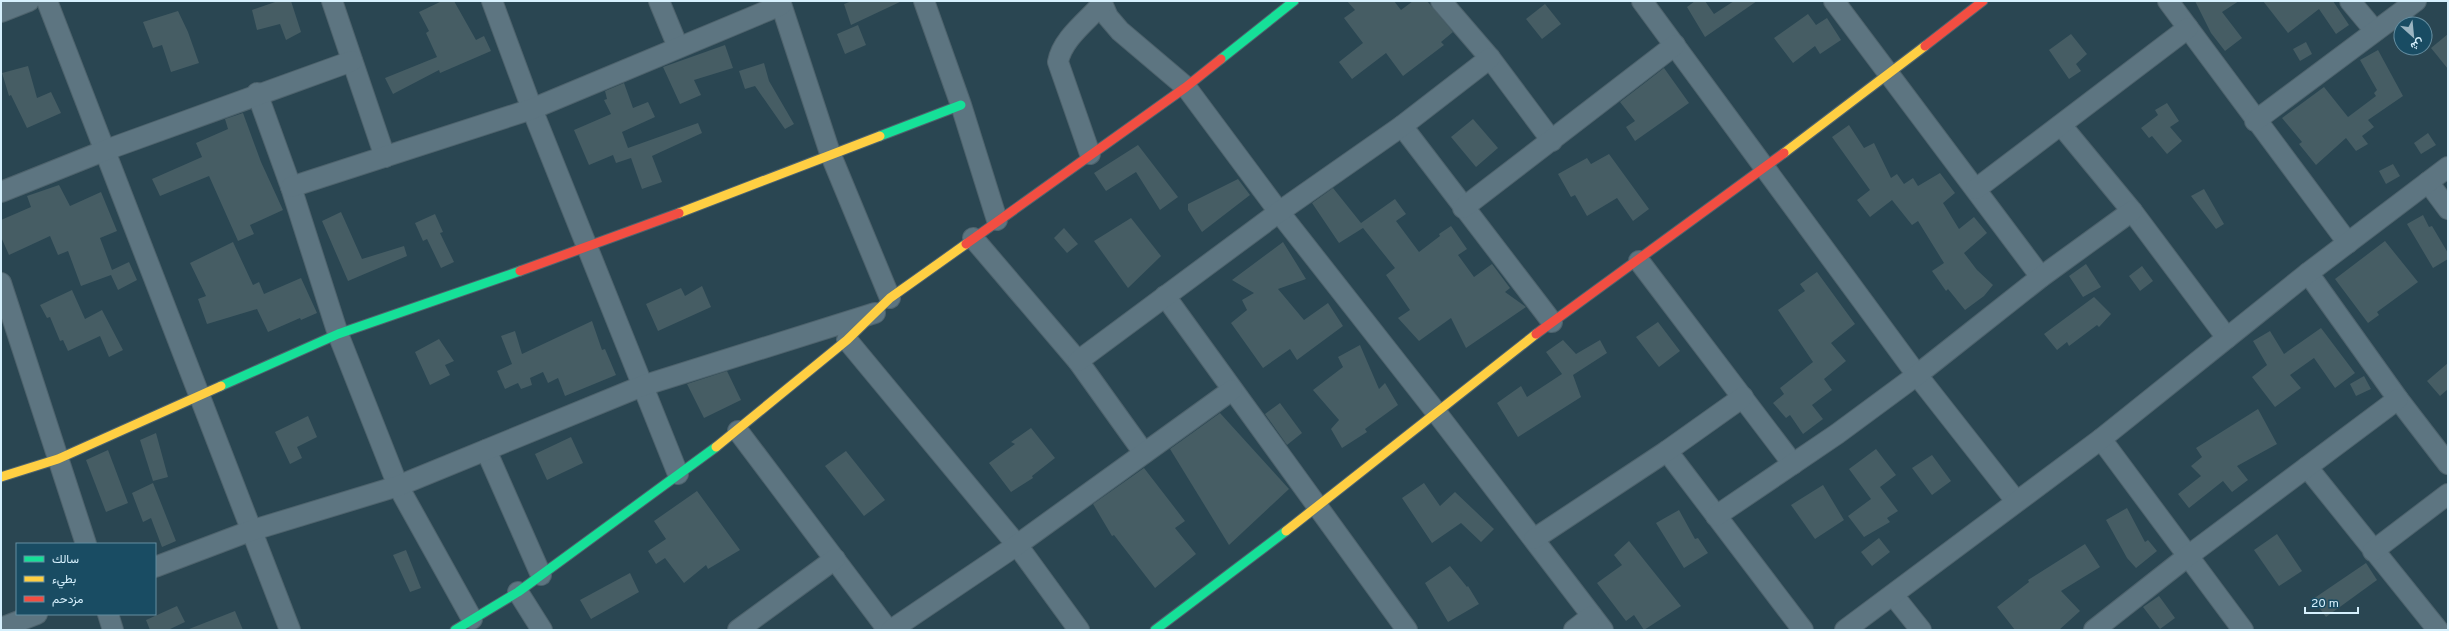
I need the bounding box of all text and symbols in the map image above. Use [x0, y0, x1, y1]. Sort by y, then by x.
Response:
north arrow [2393, 16, 2433, 56]
text: ش [2408, 35, 2426, 53]
legend [16, 543, 156, 615]
text: سالك [52, 552, 79, 568]
text: بطيء [52, 572, 76, 589]
scale bar [2305, 589, 2358, 615]
text: مزدحم [52, 592, 83, 608]
text: 20 m [2311, 596, 2339, 612]

